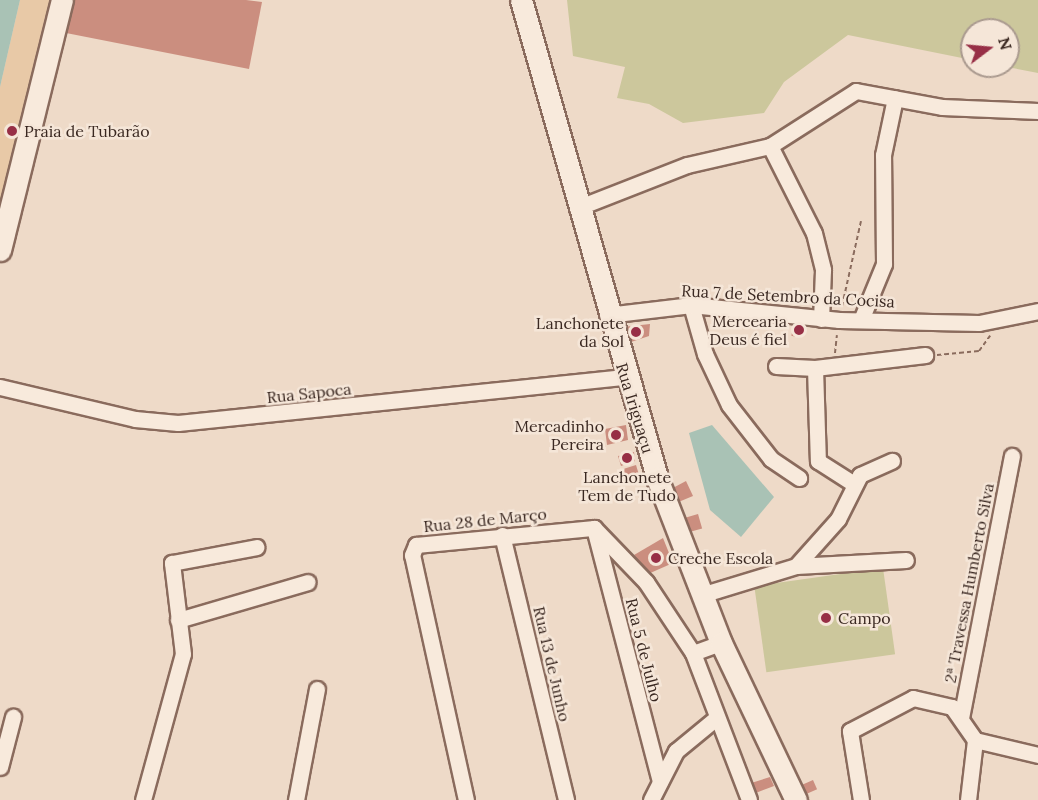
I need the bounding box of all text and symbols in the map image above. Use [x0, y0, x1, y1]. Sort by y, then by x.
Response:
north arrow [960, 18, 1020, 78]
text: N [994, 35, 1017, 52]
place label: Praia de Tubarão [24, 121, 150, 141]
marker: Praia de Tubarão [5, 124, 19, 138]
street label: Rua 7 de Setembro da Cocisa [681, 281, 895, 311]
place label: Mercearia Deus é fiel [709, 311, 787, 349]
place label: Lanchonete da Sol [536, 313, 624, 351]
marker: Mercearia Deus é fiel [792, 323, 806, 337]
marker: Lanchonete da Sol [629, 325, 643, 339]
street label: Rua Iriguaçu [612, 361, 658, 455]
street label: Rua Sapoca [266, 379, 352, 407]
place label: Mercadinho Pereira [514, 416, 604, 454]
marker: Mercadinho Pereira [609, 428, 623, 442]
marker: Lanchonete Tem de Tudo [620, 451, 634, 465]
place label: Lanchonete Tem de Tudo [578, 467, 676, 505]
street label: 2ª Travessa Humberto Silva [940, 482, 998, 684]
street label: Rua 28 de Março [422, 504, 548, 536]
place label: Creche Escola [668, 548, 773, 568]
marker: Creche Escola [649, 551, 663, 565]
street label: Rua 5 de Julho [622, 596, 666, 704]
street label: Rua 13 de Junho [529, 605, 575, 723]
place label: Campo [838, 608, 891, 628]
marker: Campo [819, 611, 833, 625]

